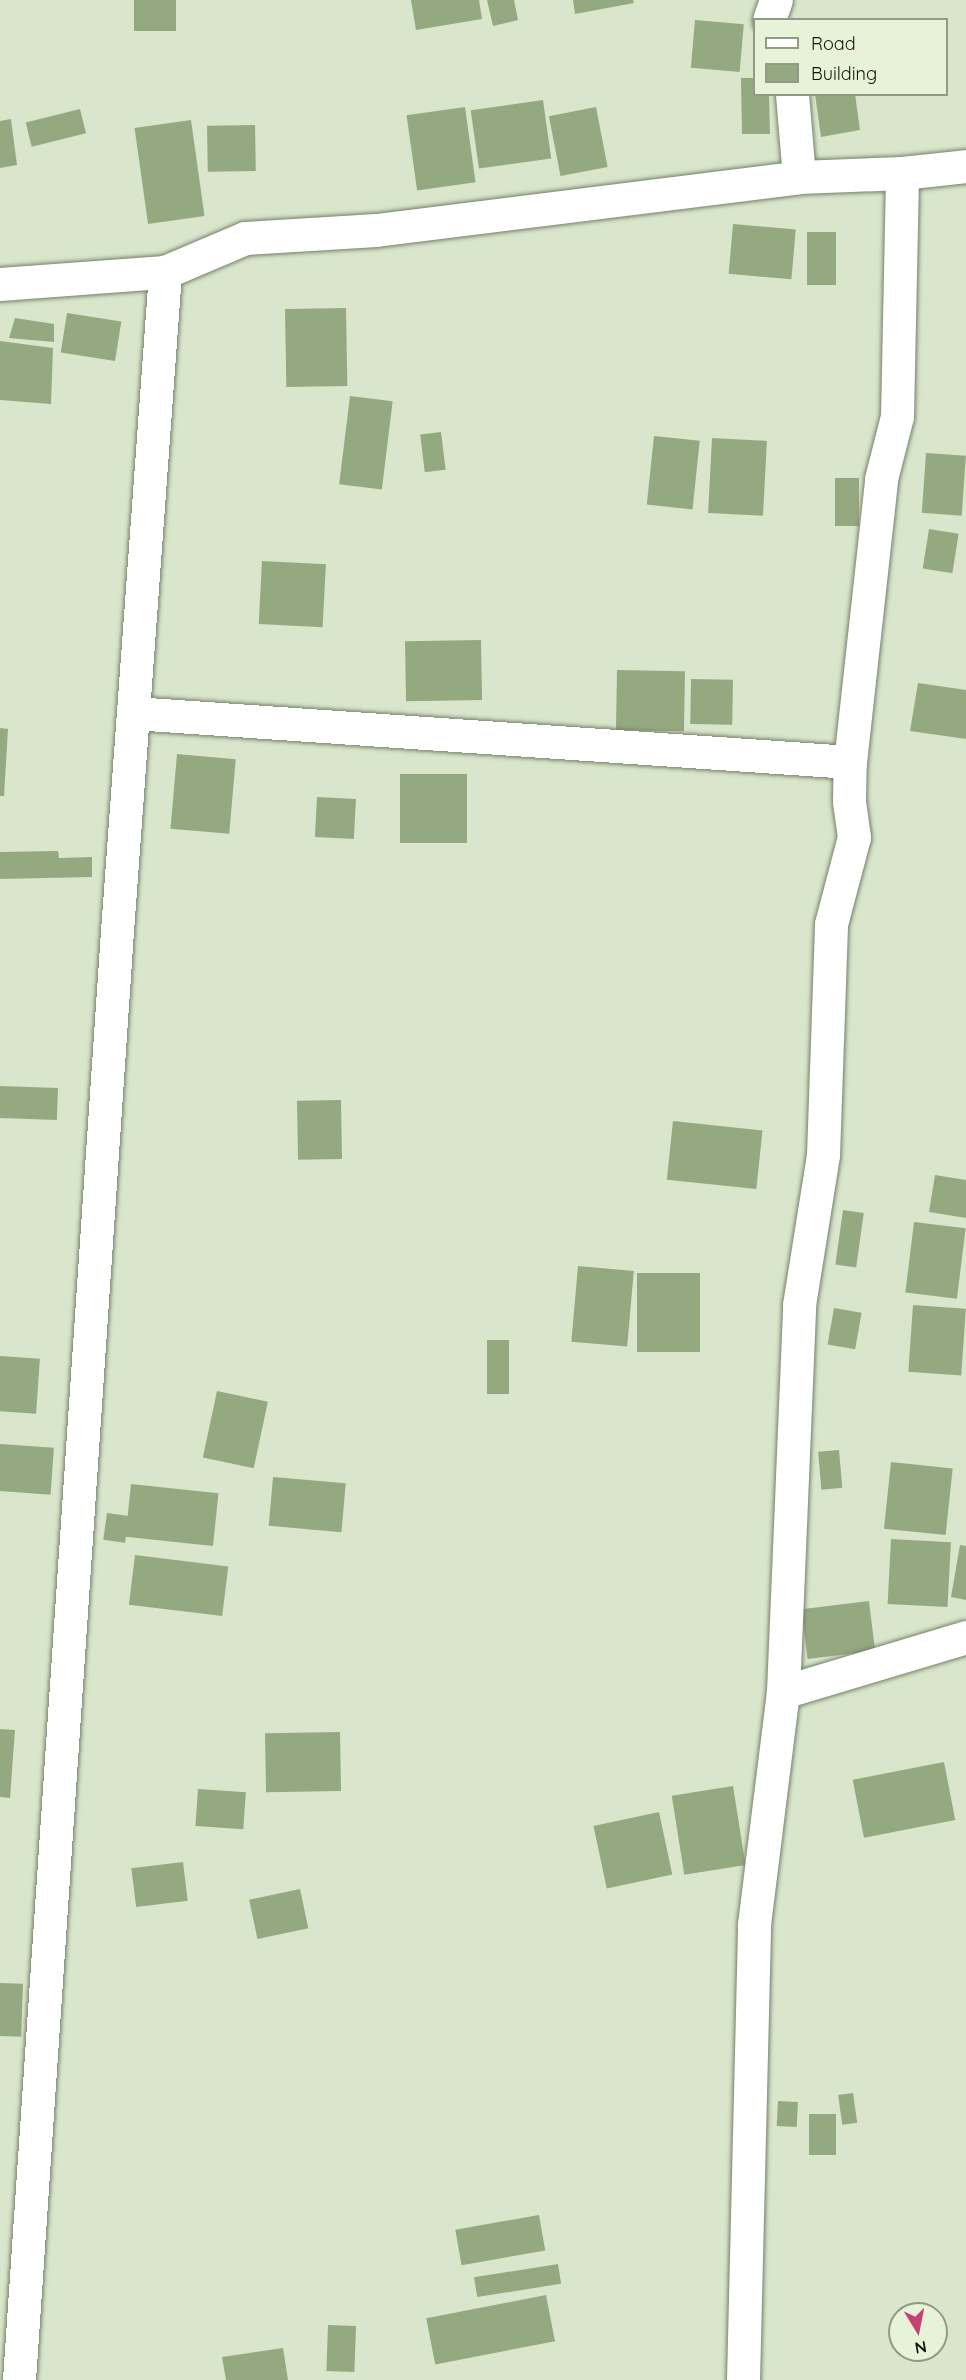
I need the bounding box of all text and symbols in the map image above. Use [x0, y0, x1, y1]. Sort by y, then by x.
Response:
legend [753, 18, 948, 96]
text: Road [811, 32, 856, 55]
text: Building [811, 62, 877, 85]
north arrow [888, 2302, 948, 2362]
text: N [913, 2337, 928, 2359]

